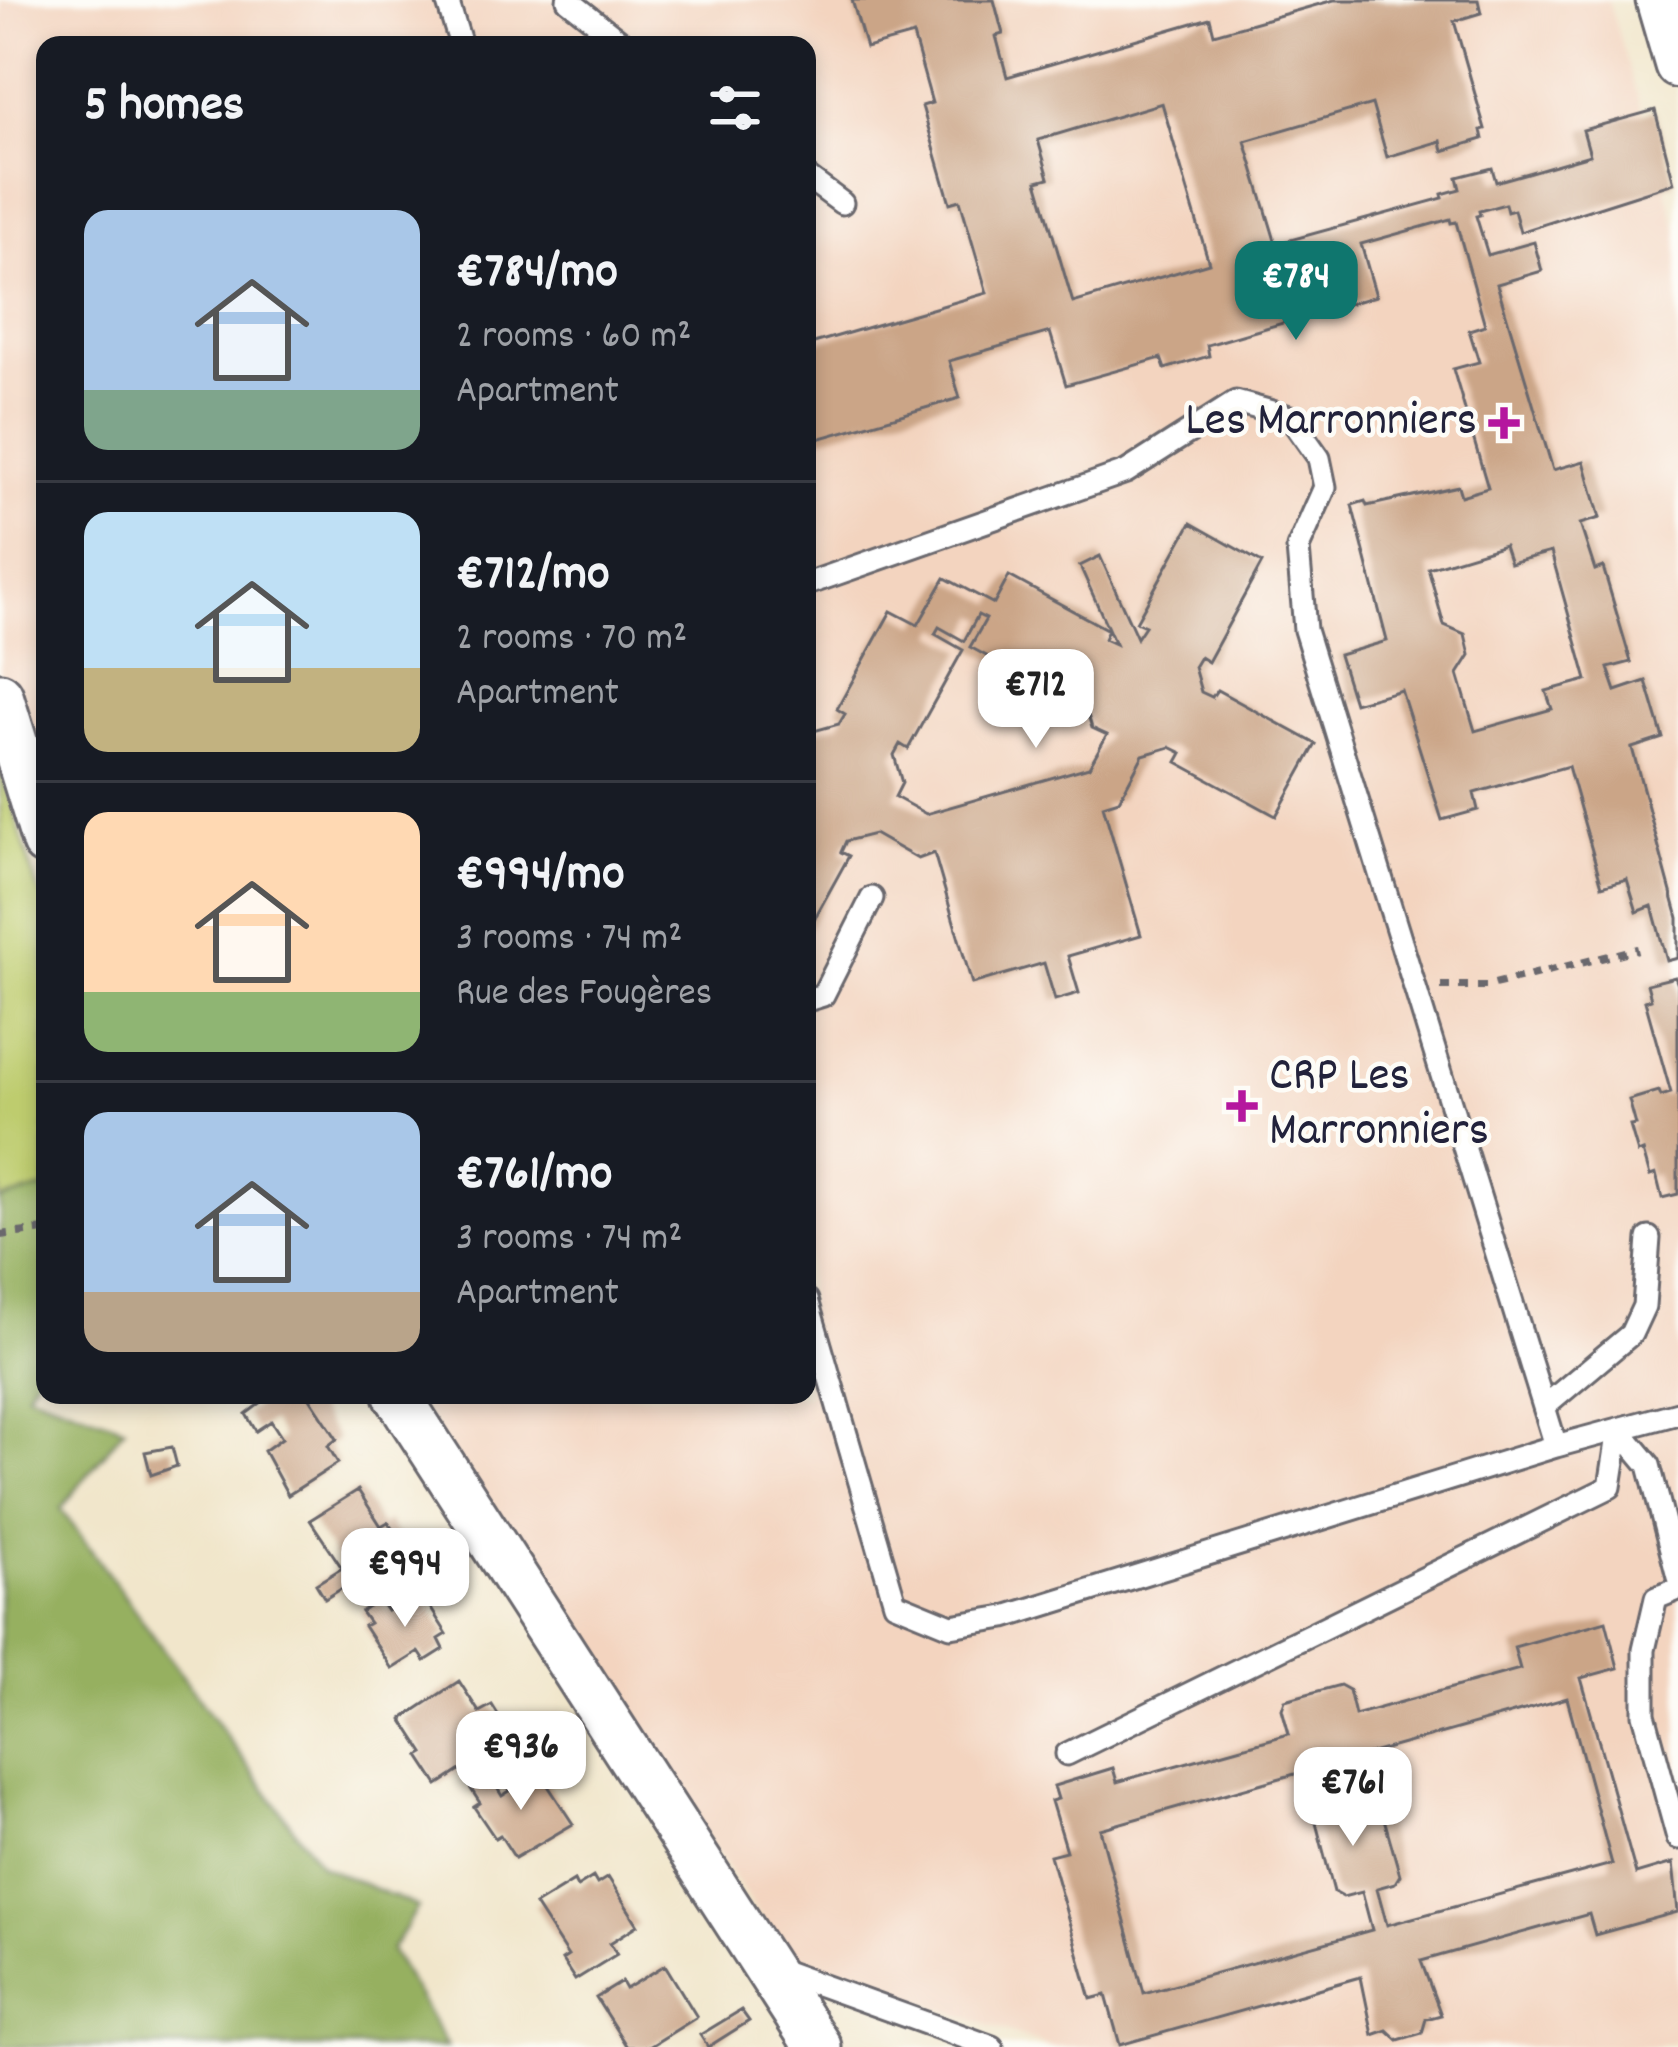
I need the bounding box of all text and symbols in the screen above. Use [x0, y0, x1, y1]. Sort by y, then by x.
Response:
text: 5 homes [84, 72, 244, 144]
icon: filters [702, 75, 768, 141]
text: €784/mo [456, 239, 618, 311]
pin: €784 [1225, 241, 1367, 343]
text: €784 [1262, 252, 1330, 307]
icon: home [180, 258, 324, 402]
text: 2 rooms · 60 m² [456, 311, 691, 366]
text: Apartment [456, 366, 619, 421]
place label: Les Marronniers [1185, 389, 1477, 458]
marker: Les Marronniers [1488, 407, 1520, 439]
text: €712/mo [456, 541, 610, 613]
icon: home [180, 560, 324, 704]
text: 2 rooms · 70 m² [456, 613, 687, 668]
pin: €712 [965, 649, 1107, 751]
text: €712 [1005, 660, 1067, 715]
text: Apartment [456, 668, 619, 723]
text: €994/mo [456, 841, 625, 913]
icon: home [180, 860, 324, 1004]
text: 3 rooms · 74 m² [456, 913, 682, 968]
text: Rue des Fougères [456, 968, 712, 1023]
place label: CRP Les Marronniers [1269, 1044, 1489, 1168]
marker: CRP Les Marronniers [1226, 1090, 1258, 1122]
text: €761/mo [456, 1141, 612, 1213]
icon: home [180, 1160, 324, 1304]
text: 3 rooms · 74 m² [456, 1213, 682, 1268]
text: Apartment [456, 1268, 619, 1323]
pin: €994 [334, 1528, 476, 1630]
text: €994 [368, 1539, 442, 1594]
pin: €936 [450, 1711, 592, 1813]
text: €936 [483, 1722, 559, 1777]
pin: €761 [1282, 1747, 1424, 1849]
text: €761 [1321, 1758, 1385, 1813]

